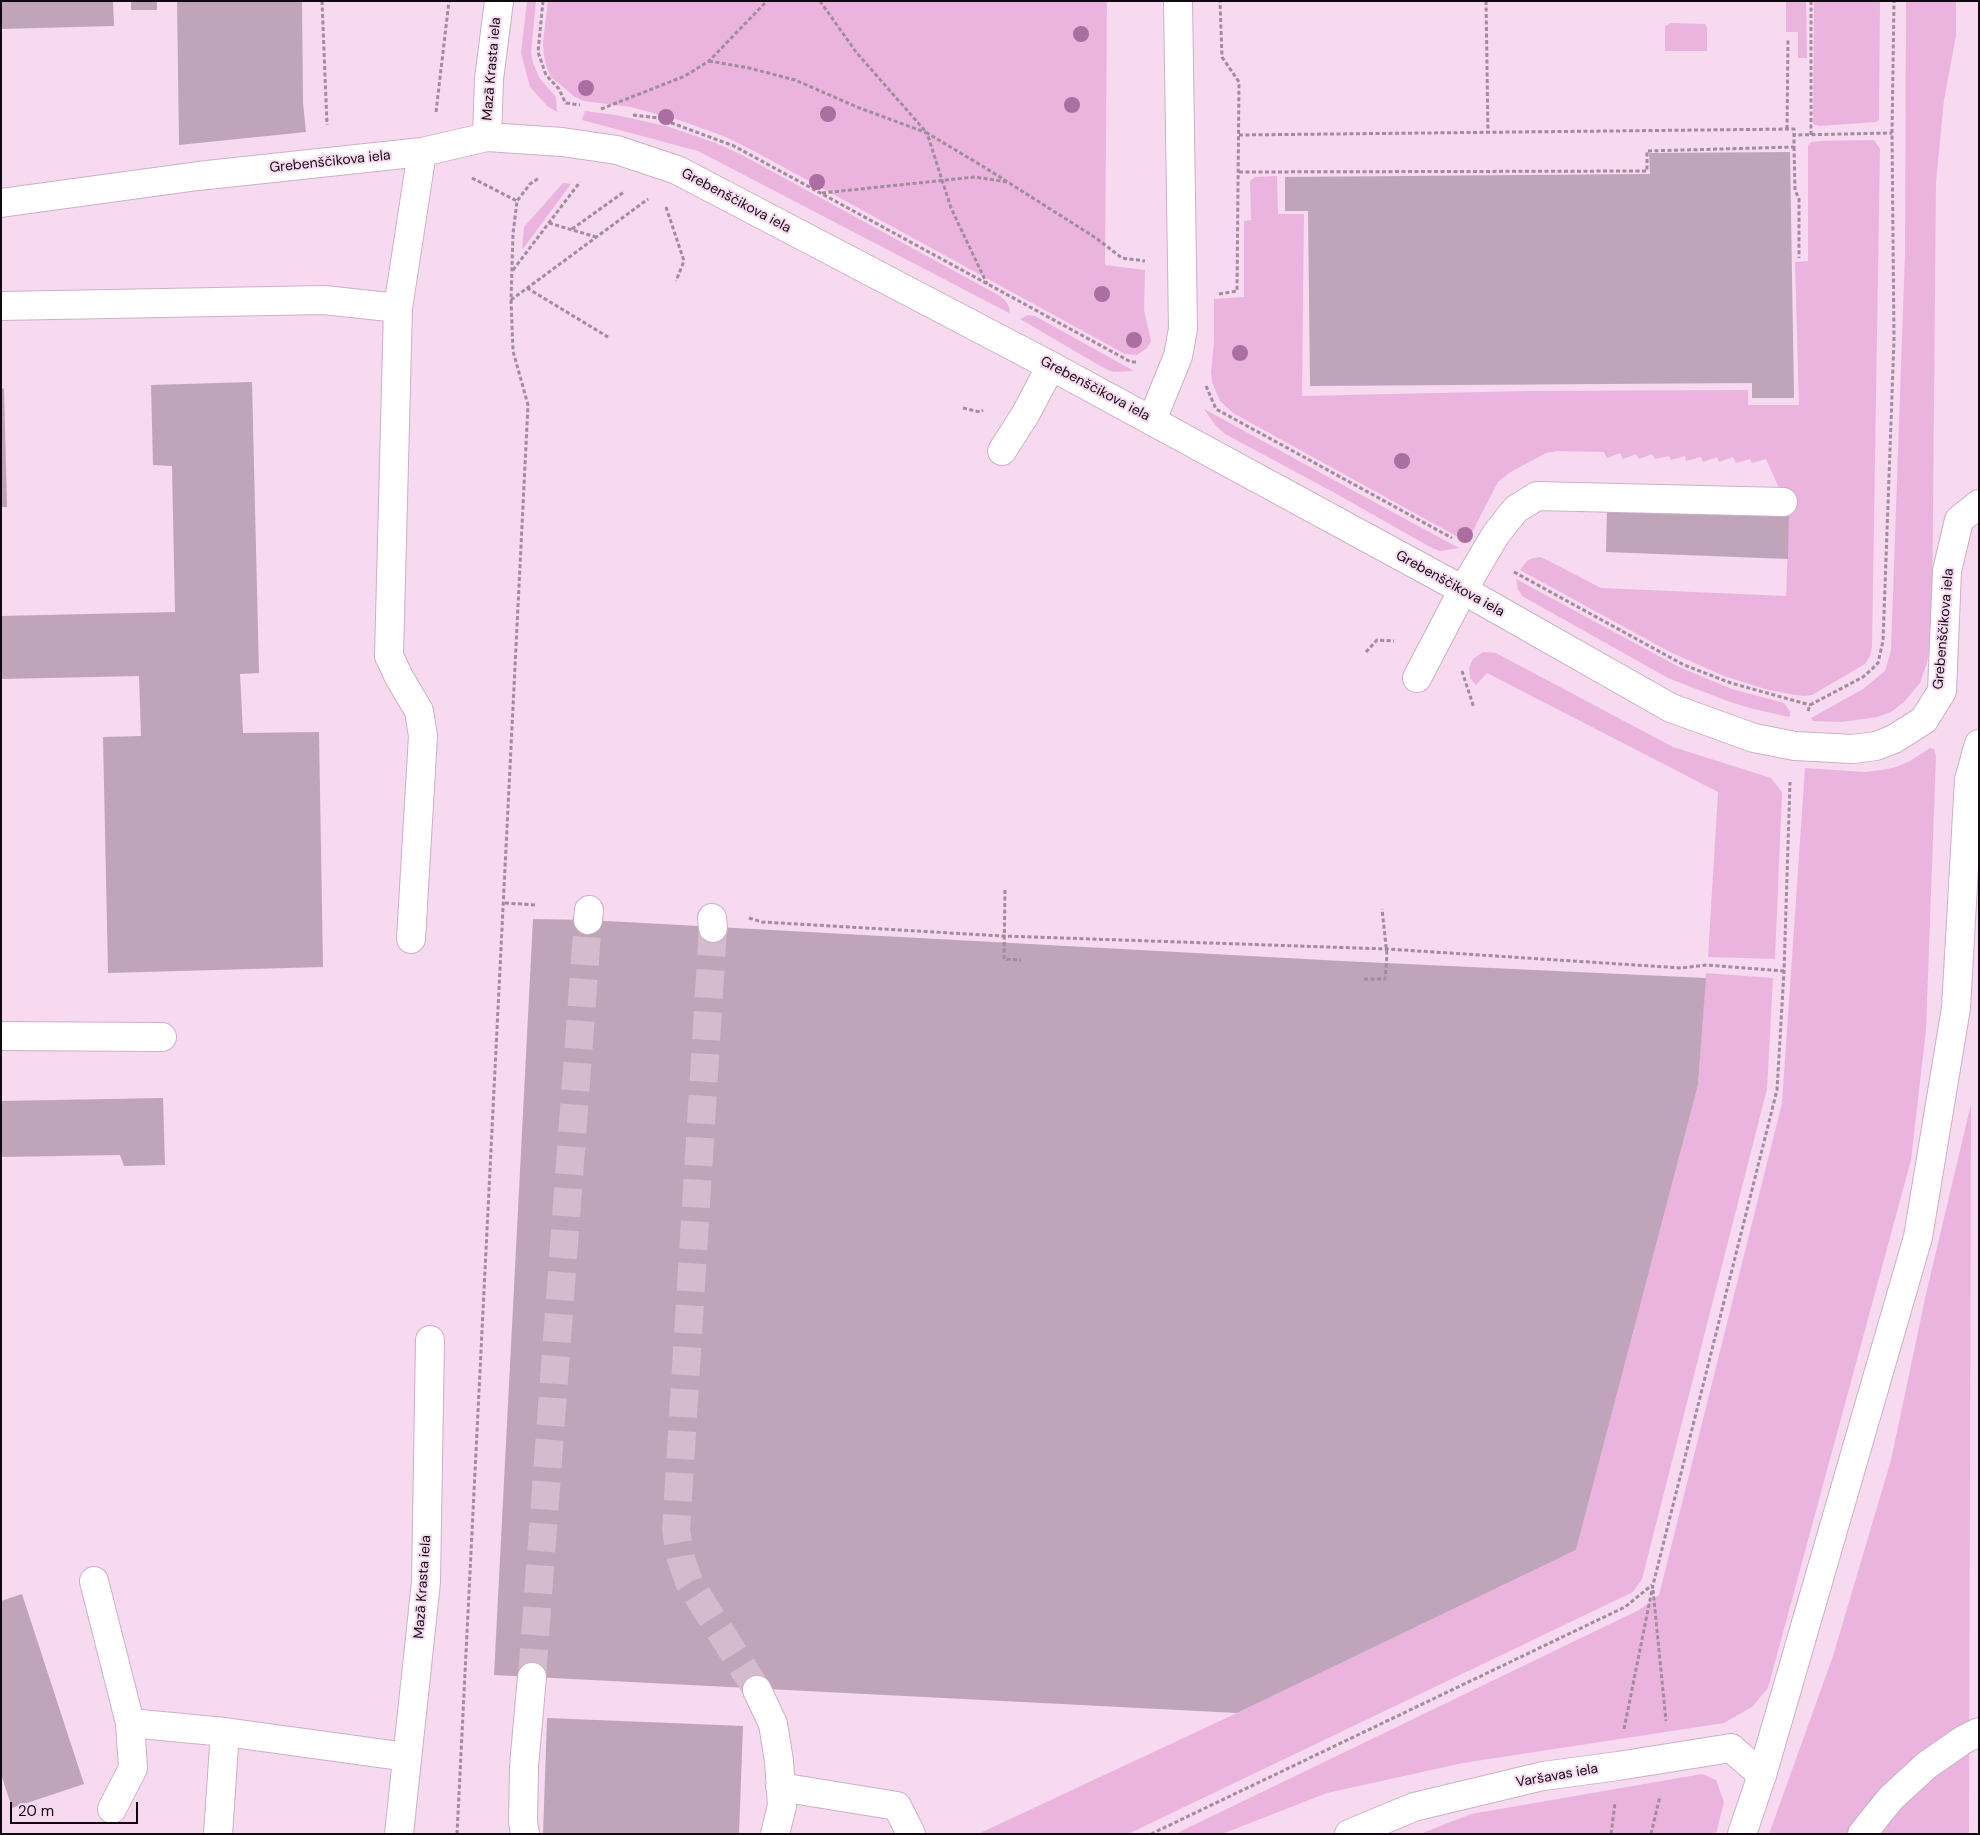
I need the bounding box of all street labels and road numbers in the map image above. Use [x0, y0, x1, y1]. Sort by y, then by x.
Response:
street label: Mazā Krasta iela [479, 17, 505, 121]
street label: Grebenščikova iela [269, 147, 391, 177]
street label: Grebenščikova iela [678, 165, 794, 237]
street label: Grebenščikova iela [1037, 353, 1153, 425]
street label: Grebenščikova iela [1393, 547, 1507, 621]
street label: Grebenščikova iela [1930, 568, 1958, 690]
street label: Mazā Krasta iela [411, 1535, 435, 1639]
street label: Varšavas iela [1515, 1761, 1599, 1791]

